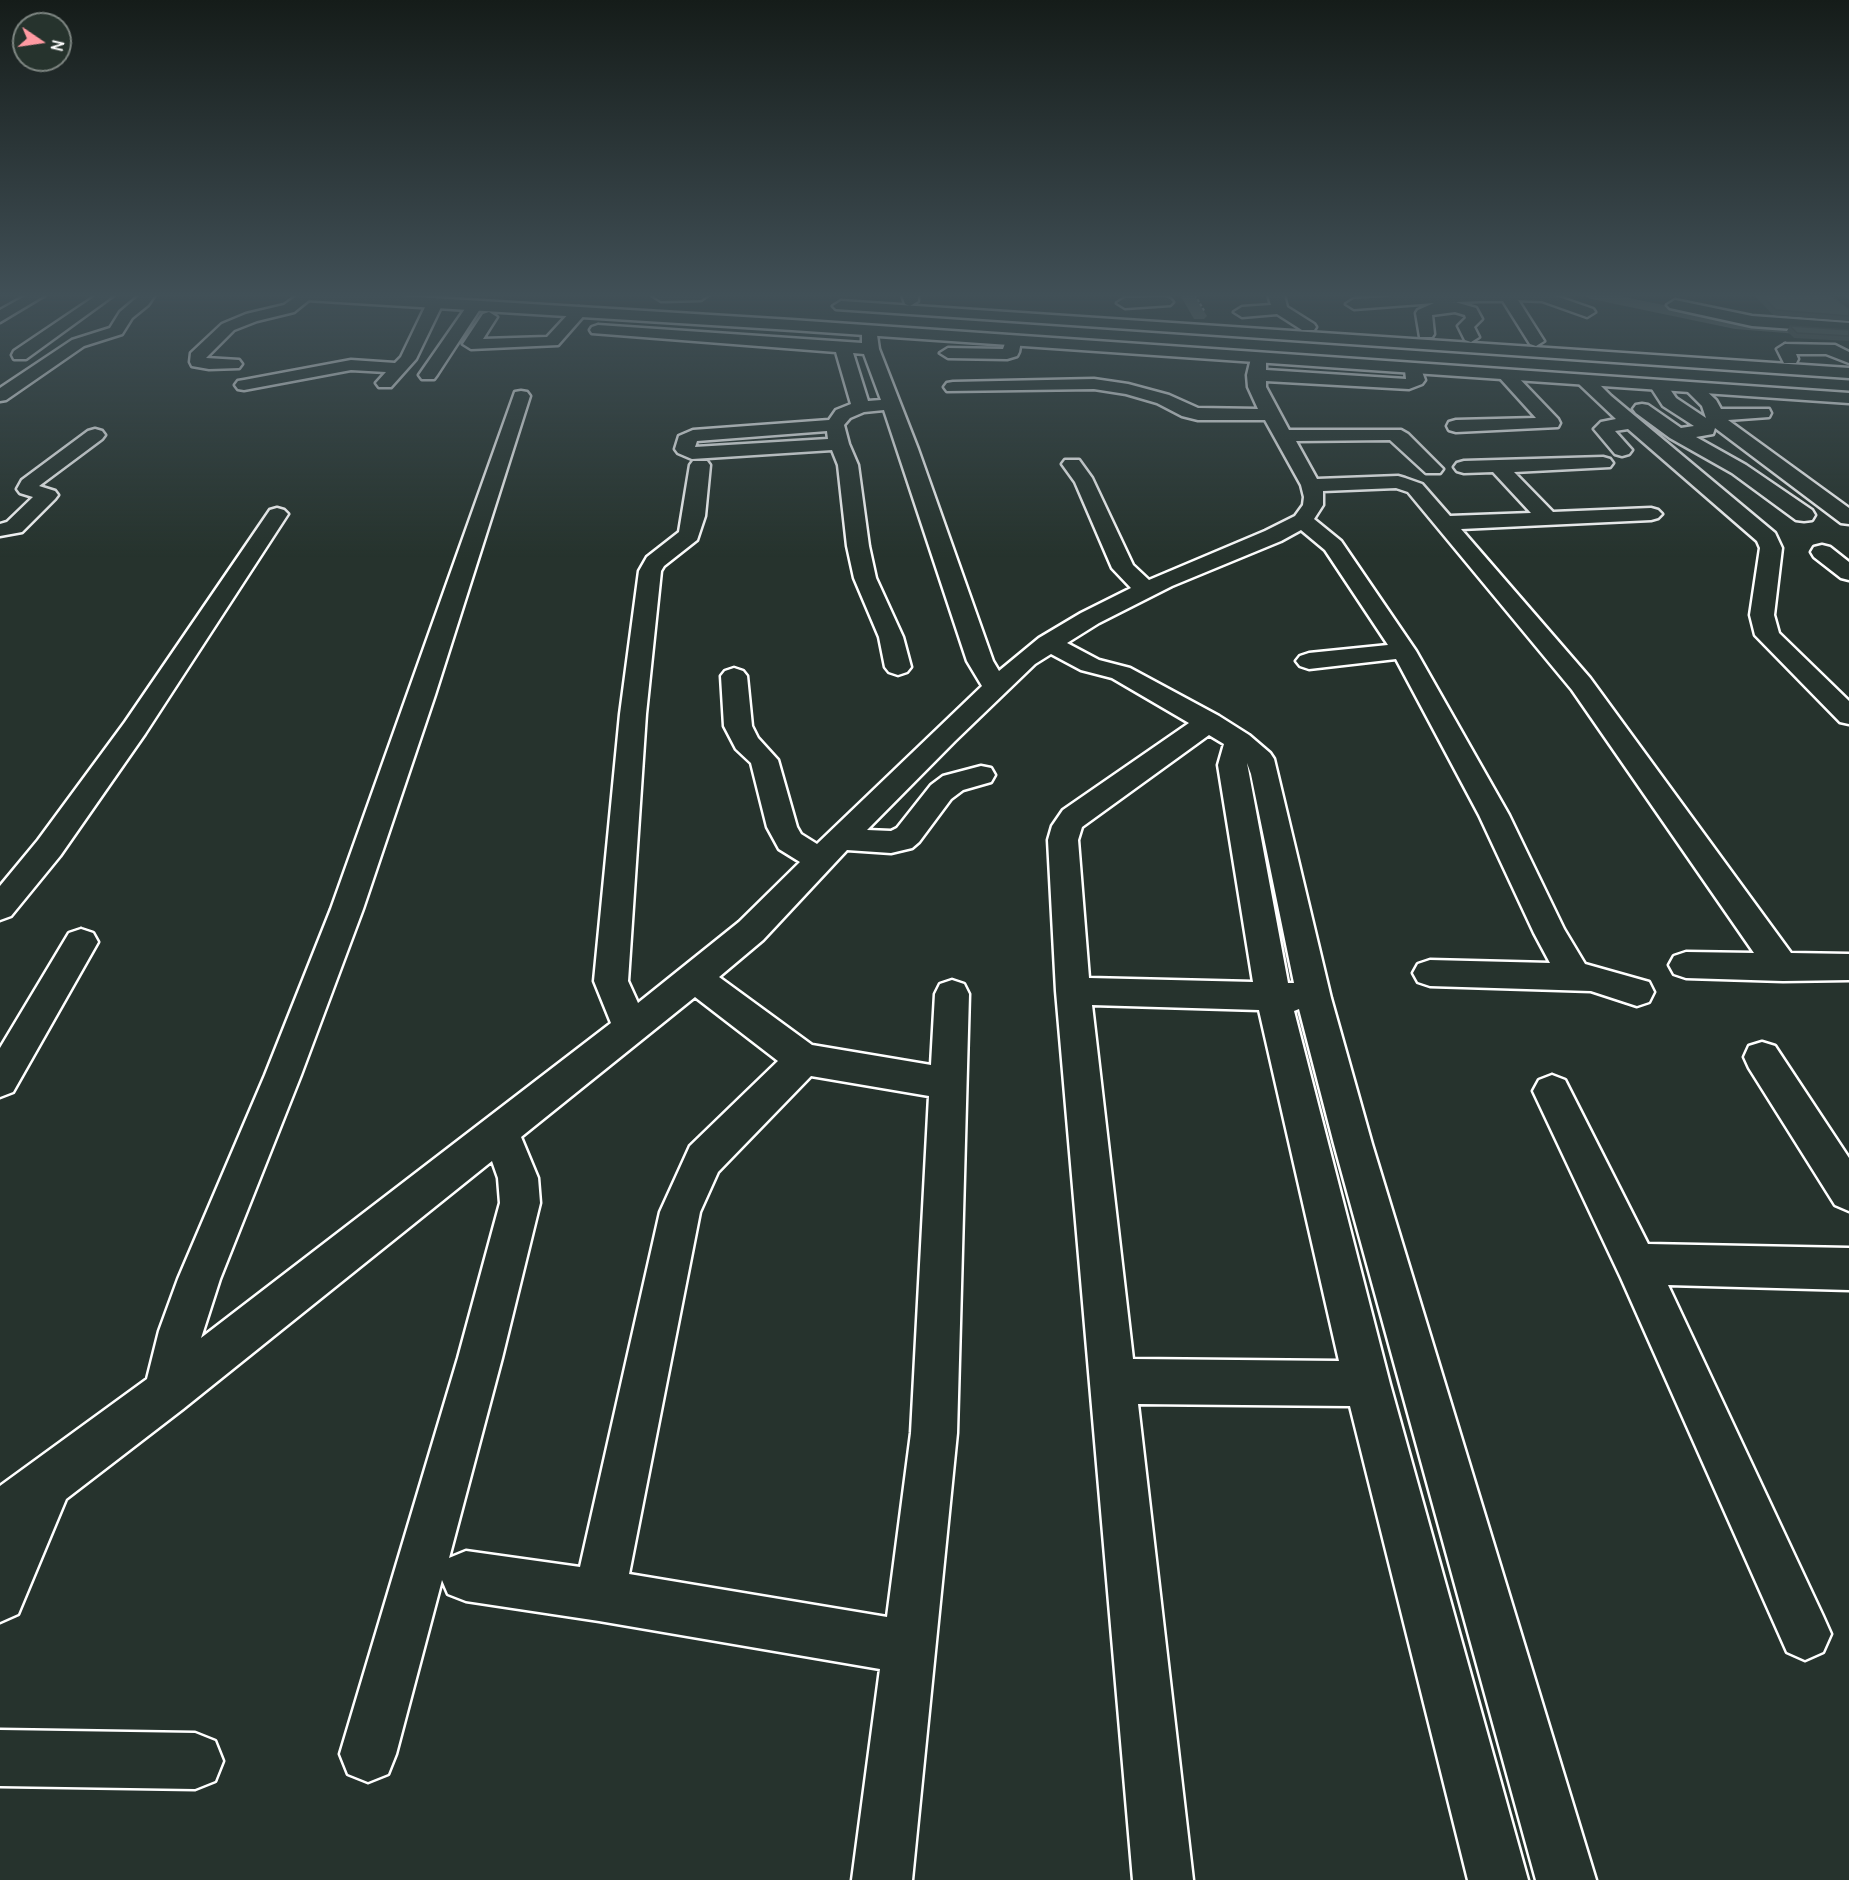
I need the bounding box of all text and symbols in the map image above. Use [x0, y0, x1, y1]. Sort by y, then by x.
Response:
north arrow [12, 12, 72, 72]
text: N [47, 38, 69, 53]

